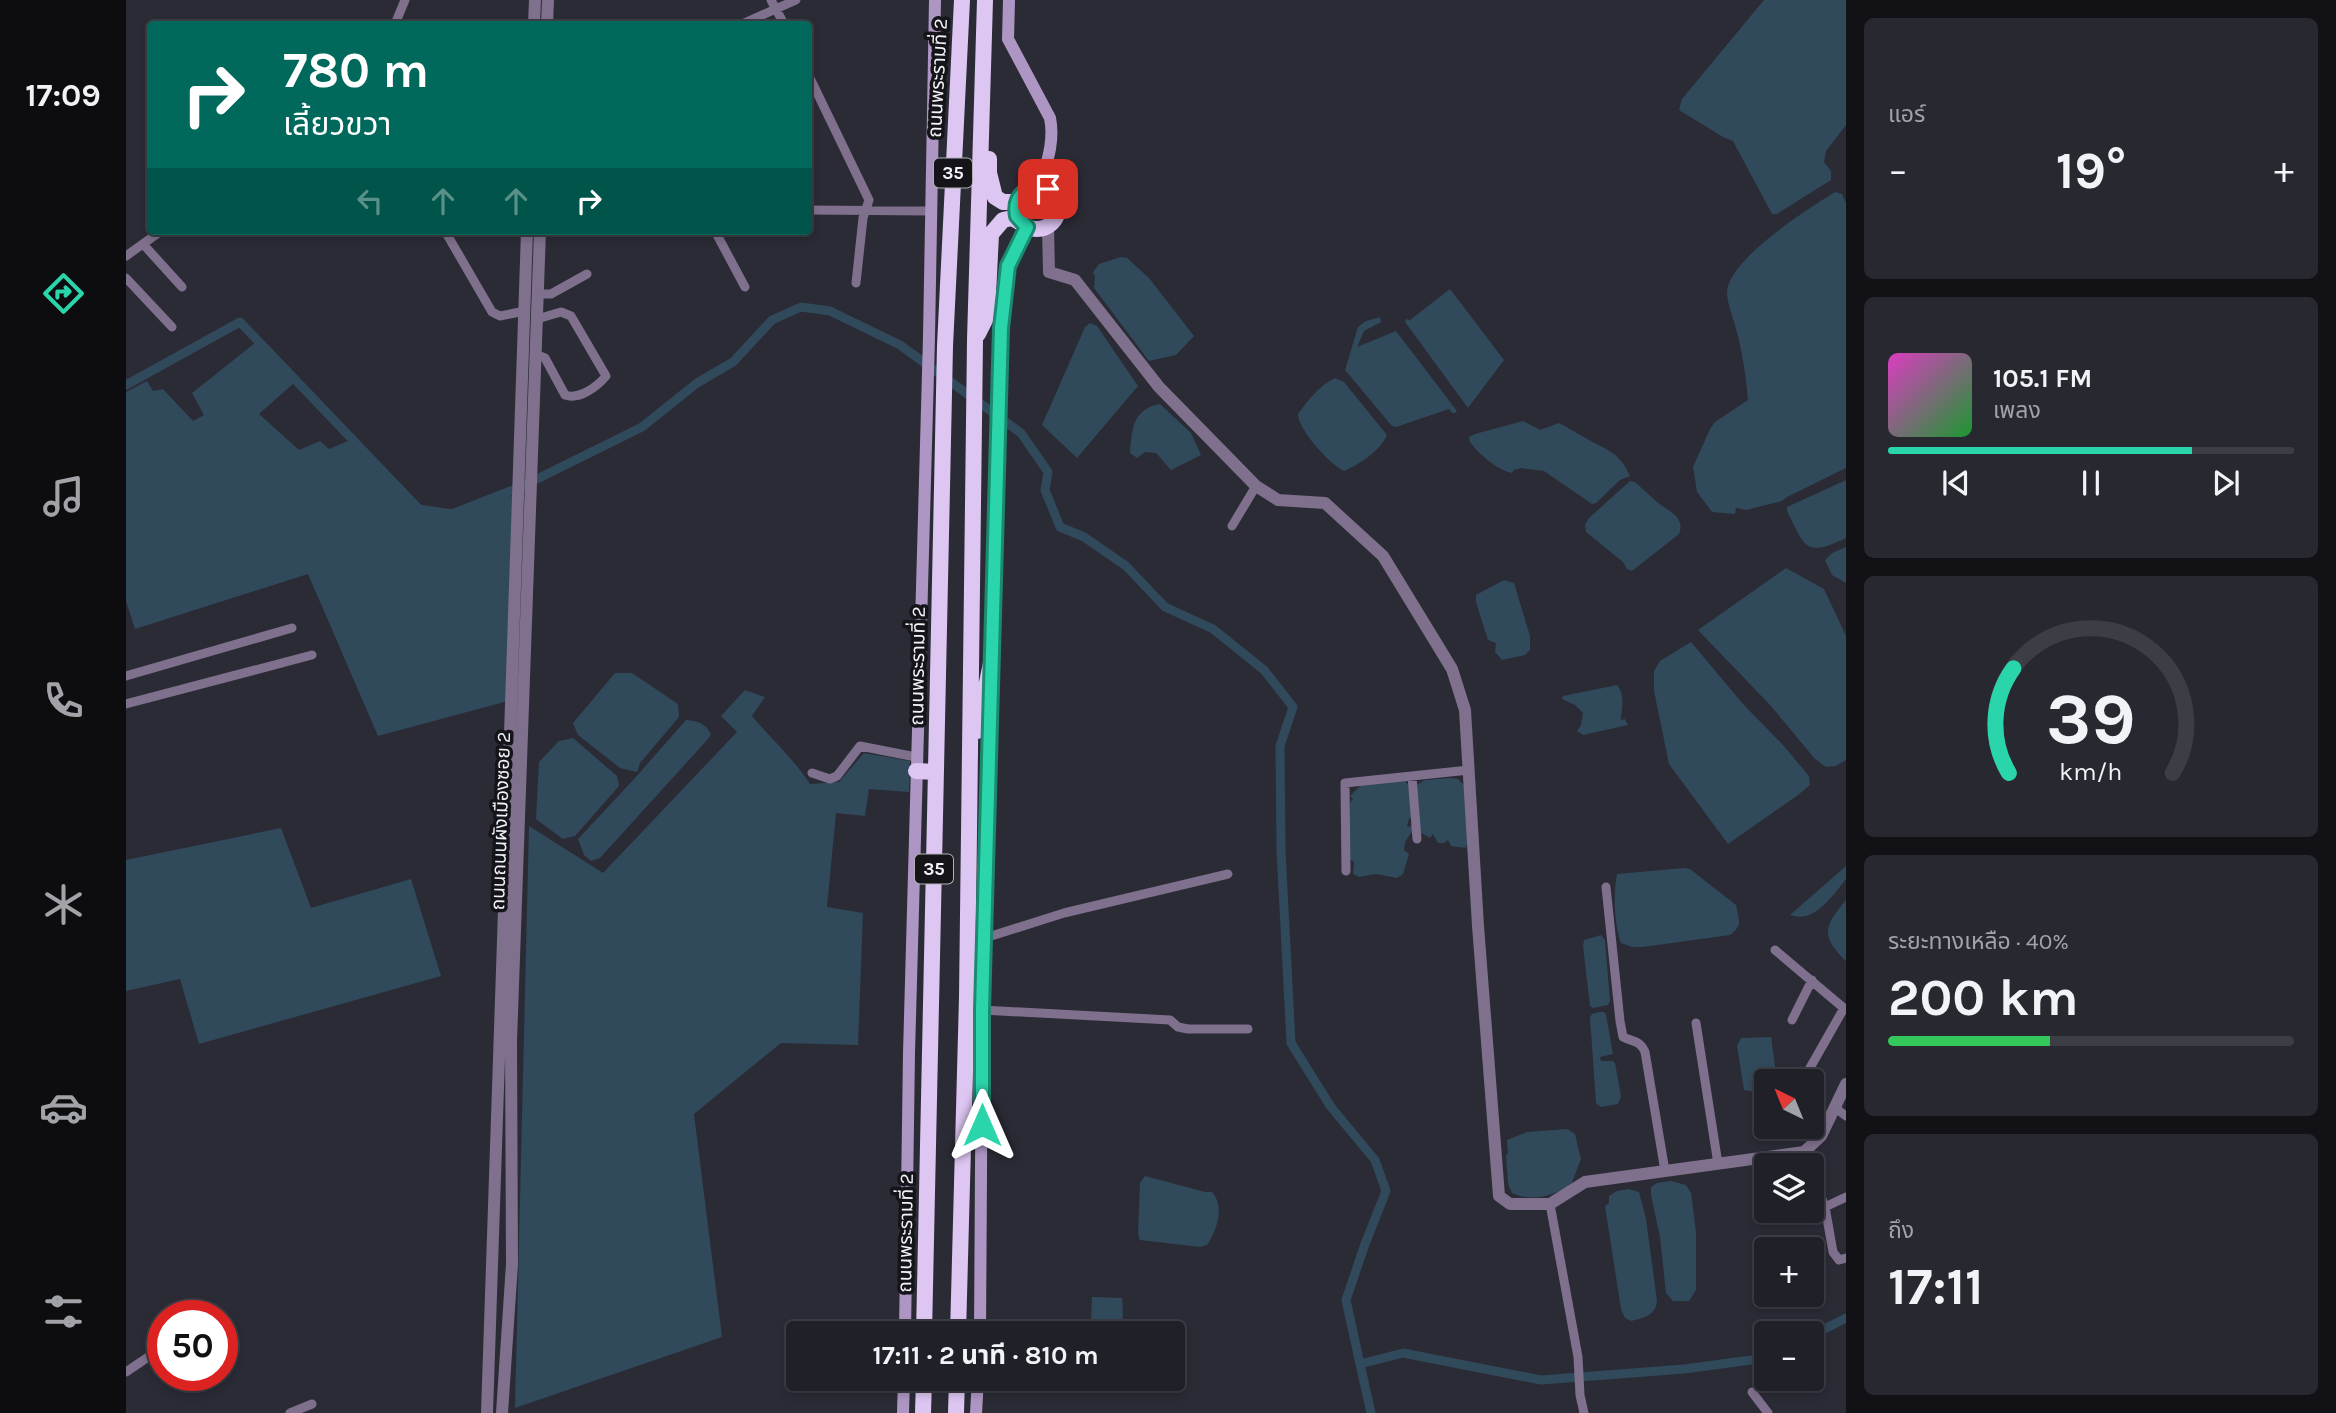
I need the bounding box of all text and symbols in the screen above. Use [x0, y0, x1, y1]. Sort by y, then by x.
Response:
street label: ถนนพระรามที่ 2 [921, 18, 952, 138]
text: 780 m [283, 42, 429, 99]
icon: right [168, 49, 259, 140]
text: 17:09 [25, 77, 101, 114]
text: แอร์ [1888, 101, 1925, 128]
text: เลี้ยวขวา [283, 106, 391, 143]
text: 19° [2056, 140, 2126, 201]
text: − [1888, 148, 1908, 193]
text: + [2274, 148, 2294, 193]
road number: 35 [934, 158, 972, 188]
pin [1018, 159, 1078, 219]
icon: arrive [1029, 170, 1067, 208]
icon: left [351, 182, 389, 220]
icon: ahead [424, 182, 462, 220]
icon: ahead [497, 182, 535, 220]
icon: right [570, 182, 608, 220]
icon: directions [39, 269, 88, 318]
text: 105.1 FM [1993, 363, 2092, 394]
text: เพลง [1993, 397, 2041, 424]
icon: previous [1937, 464, 1975, 502]
icon: pause [2072, 464, 2110, 502]
icon: next [2207, 464, 2245, 502]
icon: music [39, 472, 88, 521]
street label: ถนนพระรามที่ 2 [903, 606, 930, 726]
icon: phone [39, 676, 88, 725]
text: 39 [2046, 676, 2136, 761]
street label: ถนนถนนผังเมืองซอย 2 [487, 731, 515, 911]
text: km/h [2059, 756, 2123, 785]
road number: 35 [915, 854, 953, 884]
icon: climate [39, 880, 88, 929]
text: ระยะทางเหลือ · 40% [1888, 928, 2069, 955]
text: 200 km [1888, 967, 2079, 1028]
north arrow [1754, 1069, 1824, 1139]
map controls [1754, 1069, 1824, 1391]
icon: car [39, 1083, 88, 1132]
position arrow [945, 1088, 1019, 1162]
button: layers [1754, 1153, 1824, 1223]
street label: ถนนพระรามที่ 2 [891, 1173, 918, 1293]
text: ถึง [1888, 1217, 1914, 1244]
button: + [1754, 1237, 1824, 1307]
text: 17:11 [1888, 1256, 1984, 1317]
icon: filters [39, 1287, 88, 1336]
speed limit sign: 50 [147, 1300, 238, 1391]
button: − [1754, 1321, 1824, 1391]
text: 17:11 · 2 นาที · 810 m [872, 1340, 1099, 1371]

